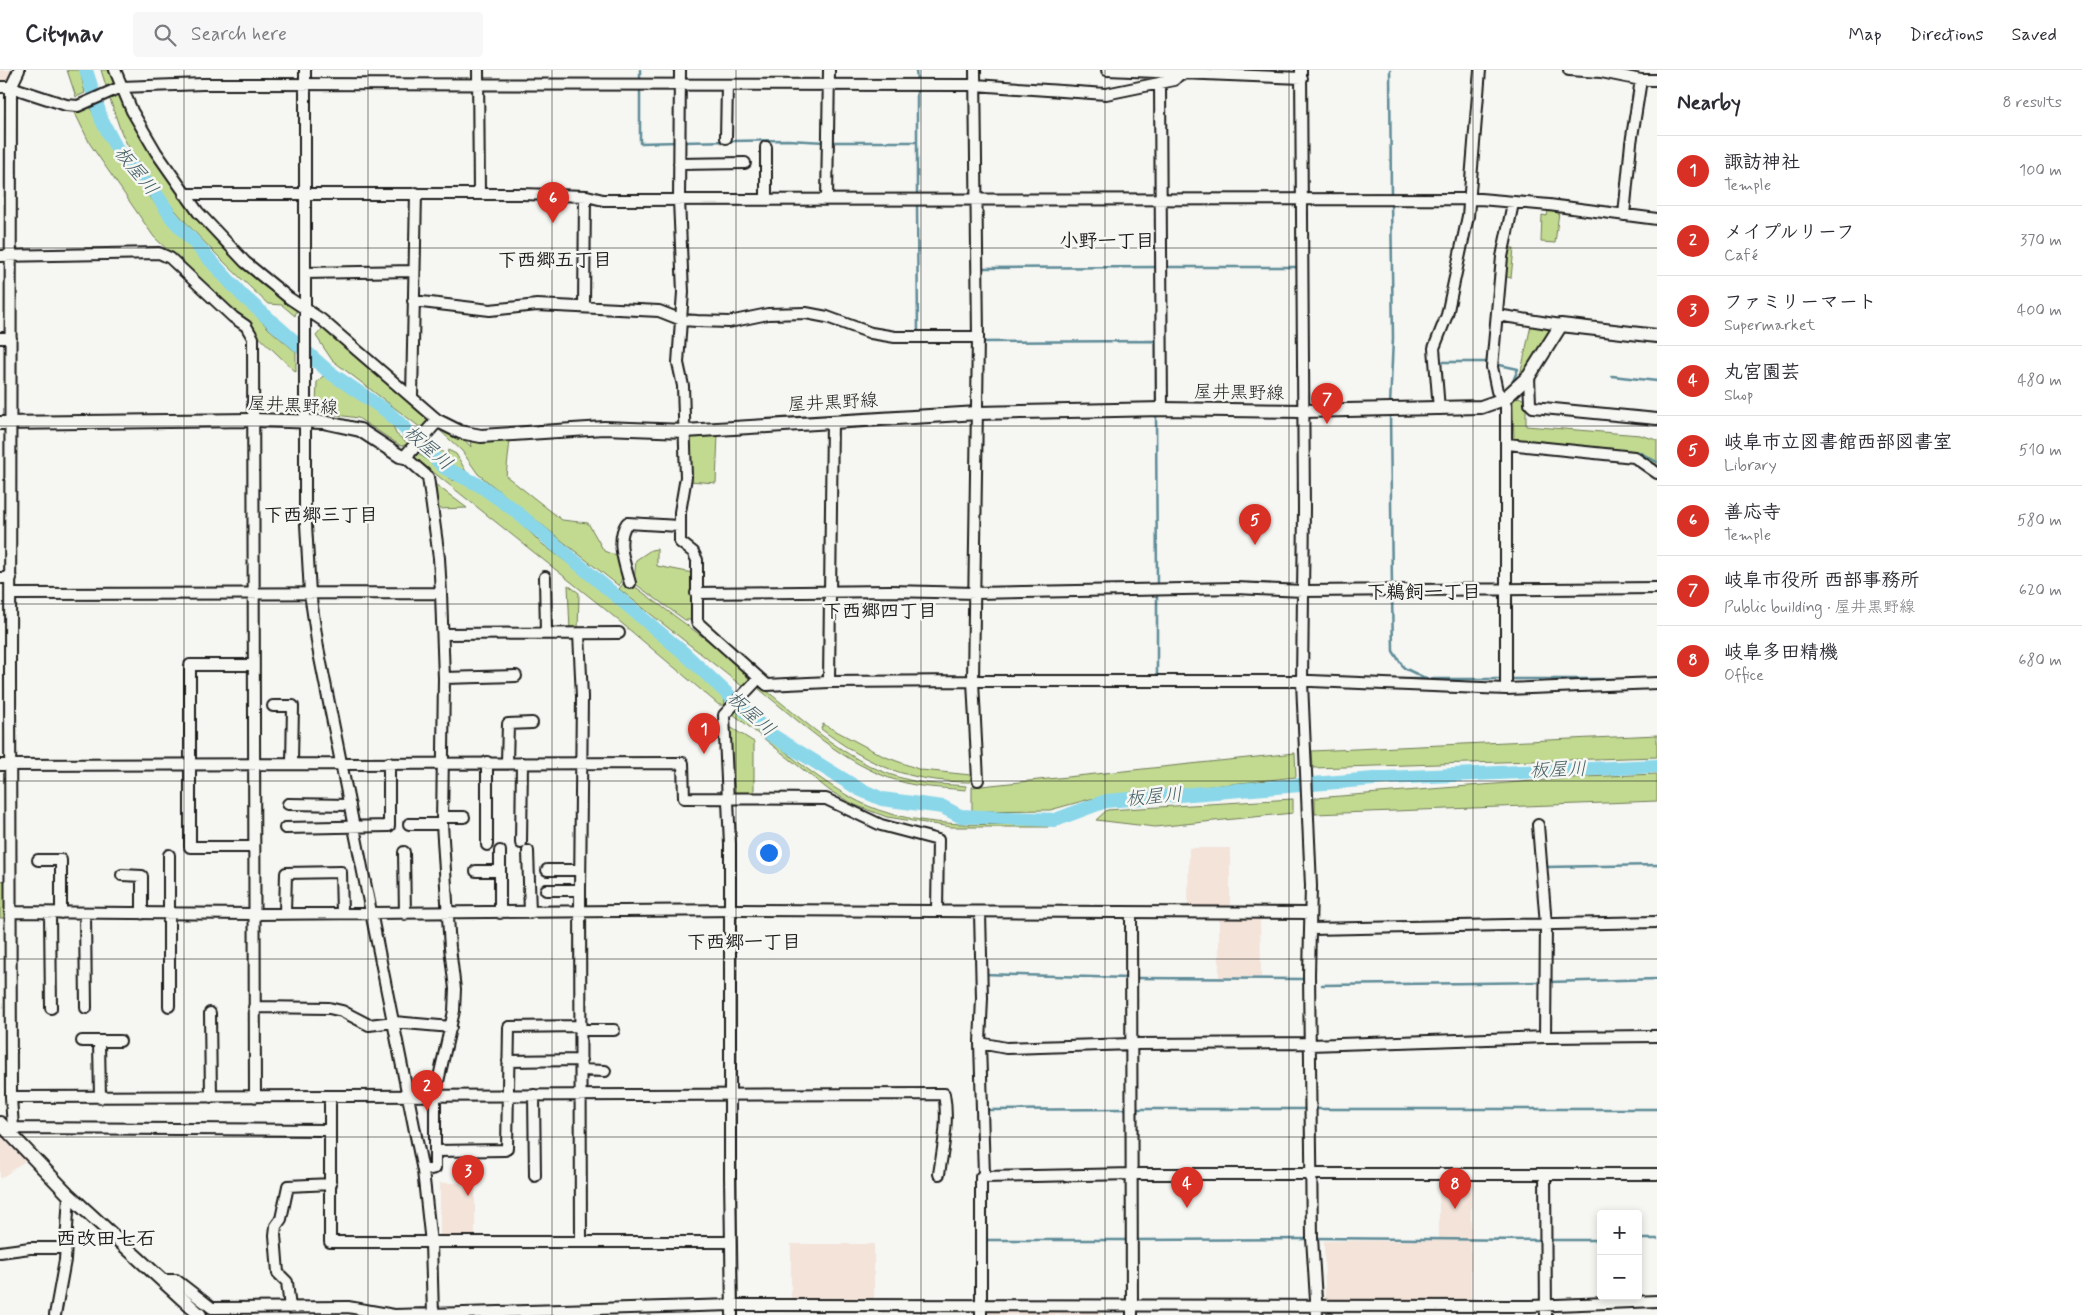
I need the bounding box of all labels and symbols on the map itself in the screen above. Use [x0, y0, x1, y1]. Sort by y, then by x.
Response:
water label: 板屋川 [108, 141, 164, 201]
pin: 6 [537, 182, 569, 223]
district label: 小野一丁目 [1059, 229, 1155, 254]
district label: 下西郷五丁目 [498, 248, 612, 273]
street label: 屋井黒野線 [1194, 380, 1284, 406]
pin: 7 [1311, 383, 1343, 424]
street label: 屋井黒野線 [787, 389, 879, 417]
street label: 屋井黒野線 [247, 392, 339, 420]
water label: 板屋川 [398, 420, 458, 476]
district label: 下西郷三丁目 [264, 503, 378, 528]
pin: 5 [1239, 504, 1271, 545]
district label: 下鵜飼一丁目 [1367, 580, 1481, 605]
district label: 下西郷四丁目 [823, 599, 937, 624]
water label: 板屋川 [721, 686, 781, 742]
pin: 1 [688, 713, 720, 754]
water label: 板屋川 [1529, 757, 1587, 783]
water label: 板屋川 [1125, 782, 1183, 812]
your location [756, 840, 782, 866]
district label: 下西郷一丁目 [687, 930, 801, 955]
pin: 2 [411, 1070, 443, 1111]
pin: 3 [452, 1155, 484, 1196]
pin: 4 [1171, 1167, 1203, 1208]
pin: 8 [1439, 1168, 1471, 1209]
district label: 西改田七石 [56, 1226, 156, 1253]

